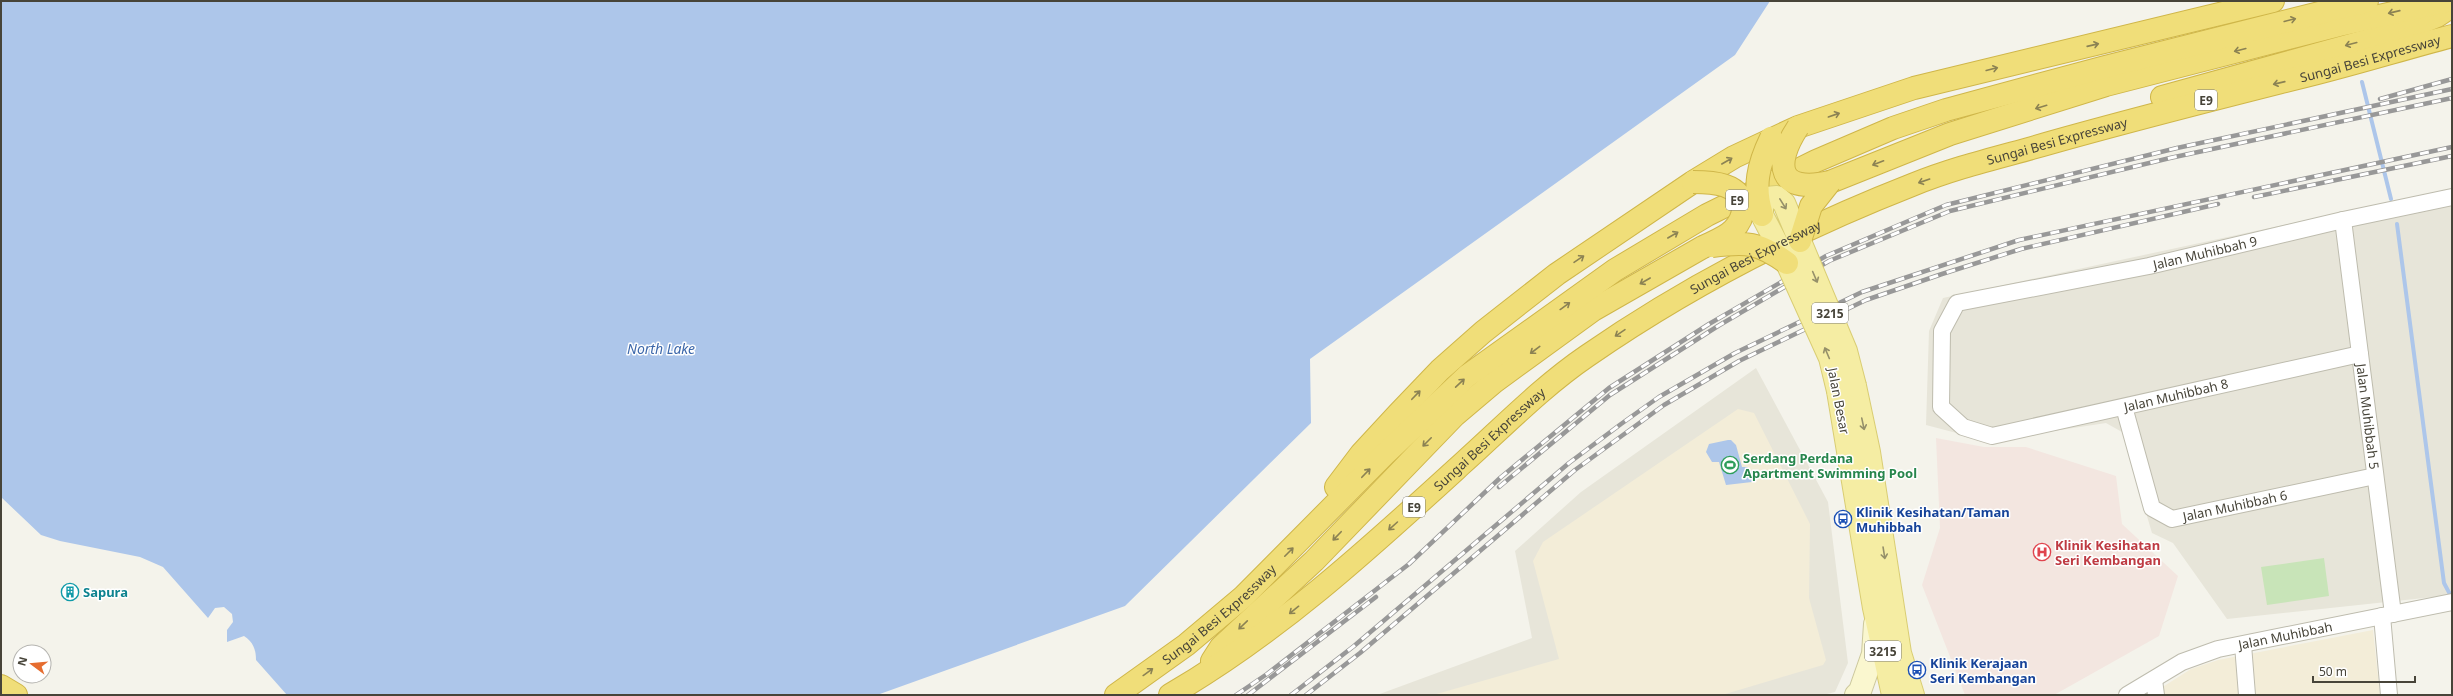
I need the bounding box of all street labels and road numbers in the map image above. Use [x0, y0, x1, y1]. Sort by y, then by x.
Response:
street label: Sungai Besi Expressway [2298, 30, 2443, 86]
road number: E9 [2195, 90, 2217, 110]
street label: Sungai Besi Expressway [1985, 113, 2130, 169]
road number: E9 [1726, 190, 1748, 210]
street label: Sungai Besi Expressway [1686, 216, 1824, 298]
street label: Jalan Muhibbah 9 [2149, 232, 2259, 274]
road number: 3215 [1812, 303, 1848, 323]
street label: Jalan Muhibbah 5 [2352, 361, 2384, 470]
street label: Jalan Besar [1823, 364, 1854, 437]
street label: Jalan Muhibbah 8 [2120, 374, 2230, 416]
street label: Sungai Besi Expressway [1430, 383, 1549, 495]
street label: Jalan Muhibbah 6 [2179, 486, 2289, 526]
road number: E9 [1403, 497, 1425, 517]
street label: Sungai Besi Expressway [1158, 560, 1280, 668]
street label: Jalan Muhibbah [2235, 617, 2334, 654]
road number: 3215 [1865, 641, 1901, 661]

